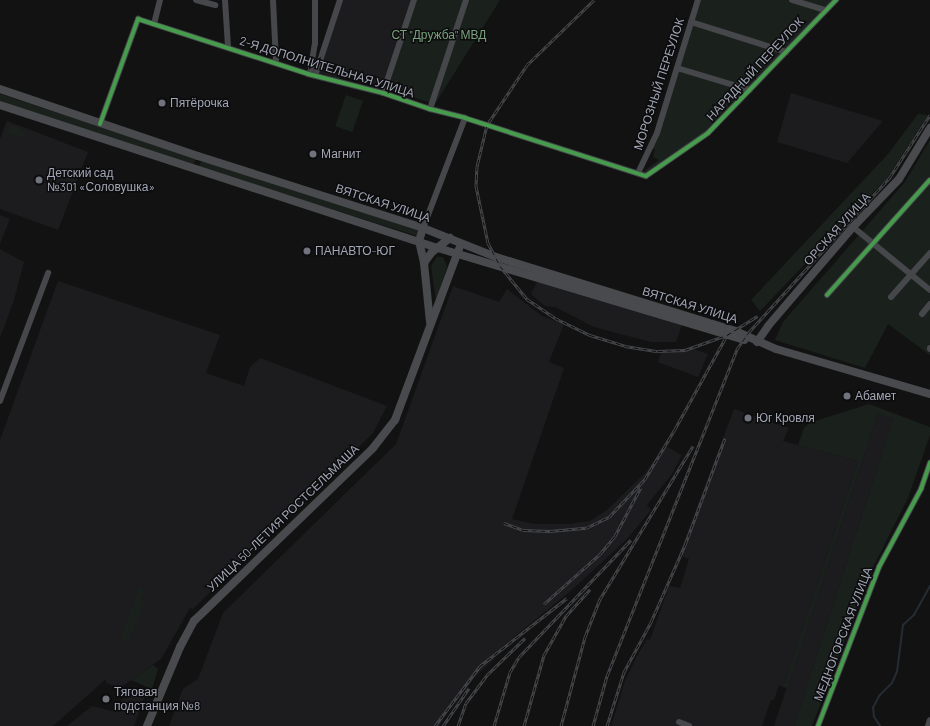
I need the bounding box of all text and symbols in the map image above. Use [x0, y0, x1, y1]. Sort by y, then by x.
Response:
street label: НАРЯДНЫЙ ПЕРЕУЛОК [704, 15, 806, 123]
street label: МОРОЗНЫЙ ПЕРЕУЛОК [631, 16, 687, 152]
park label: СТ "Дружба" МВД [392, 28, 486, 42]
street label: 2-Я ДОПОЛНИТЕЛЬНАЯ УЛИЦА [238, 33, 416, 101]
place label: Пятёрочка [170, 96, 229, 110]
marker: Пятёрочка [157, 98, 167, 108]
place label: Магнит [321, 147, 361, 161]
marker: Магнит [308, 149, 318, 159]
place label: Детский сад №301 «Соловушка» [47, 166, 155, 194]
marker: Детский сад №301 «Соловушка» [34, 175, 44, 185]
street label: ВЯТСКАЯ УЛИЦА [334, 181, 432, 225]
street label: ОРСКАЯ УЛИЦА [801, 190, 873, 268]
place label: ПАНАВТО-ЮГ [315, 244, 395, 258]
marker: ПАНАВТО-ЮГ [302, 246, 312, 256]
street label: ВЯТСКАЯ УЛИЦА [641, 284, 739, 326]
place label: Абамет [855, 389, 896, 403]
marker: Абамет [842, 391, 852, 401]
place label: Юг Кровля [756, 411, 815, 425]
marker: Юг Кровля [743, 413, 753, 423]
street label: УЛИЦА 50-ЛЕТИЯ РОСТСЕЛЬМАША [204, 441, 362, 595]
street label: МЕДНОГОРСКАЯ УЛИЦА [811, 565, 875, 703]
place label: Тяговая подстанция №8 [114, 685, 200, 713]
marker: Тяговая подстанция №8 [101, 694, 111, 704]

